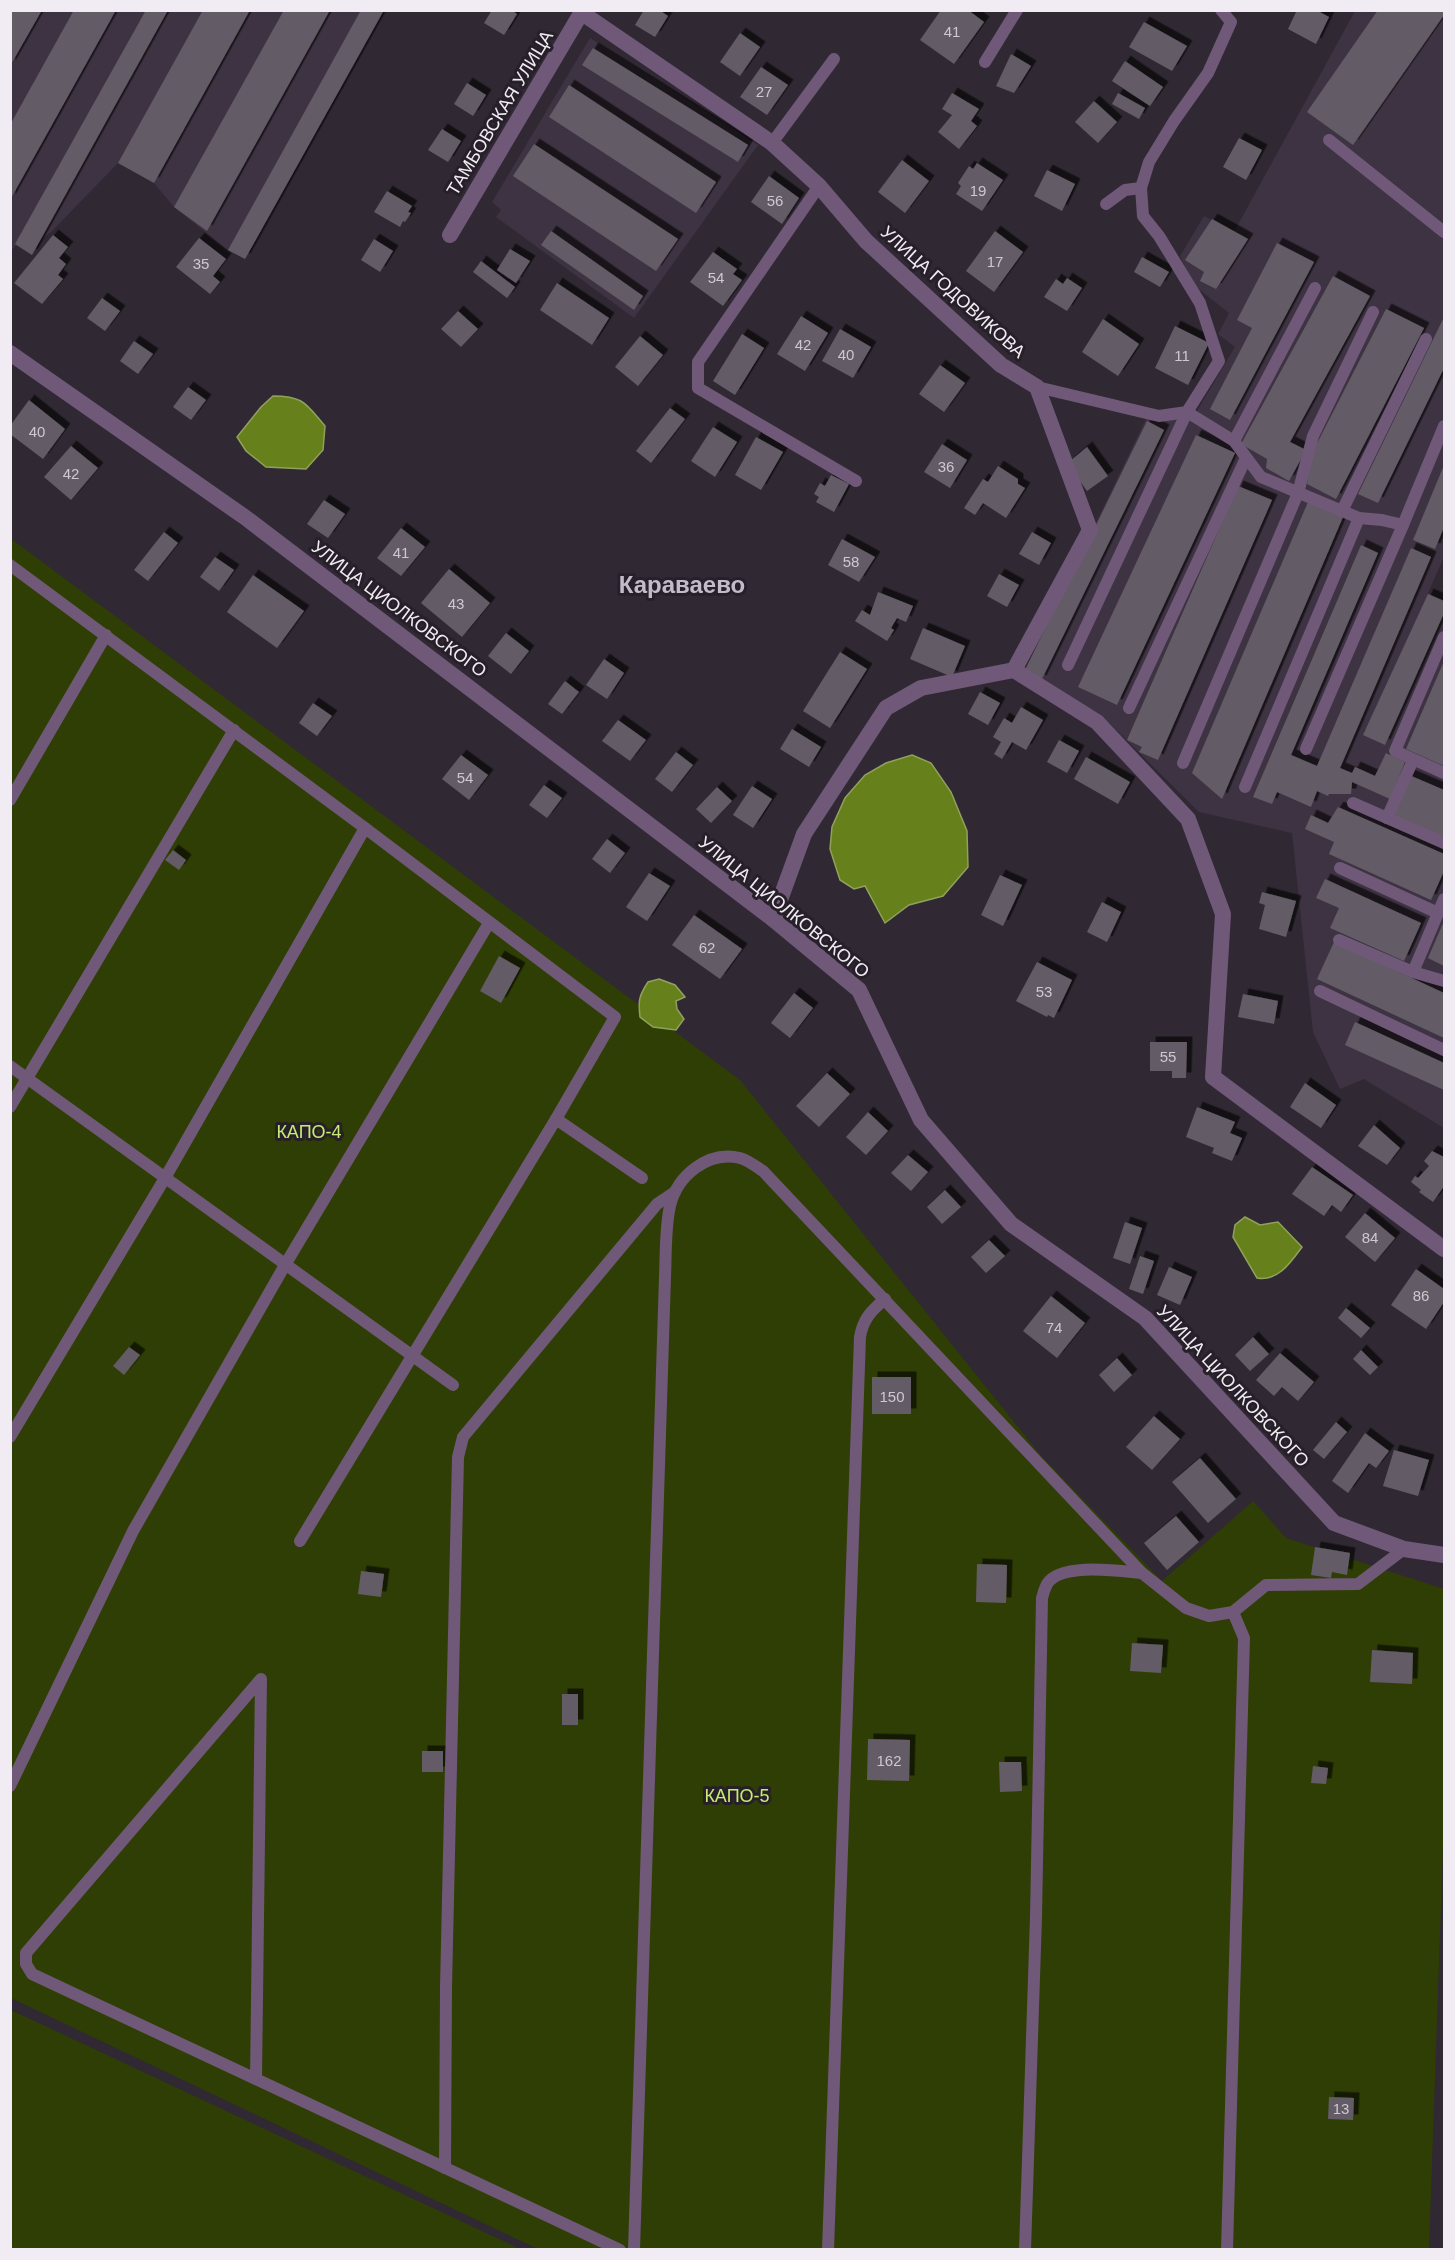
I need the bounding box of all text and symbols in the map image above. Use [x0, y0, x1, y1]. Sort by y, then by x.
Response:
house number: 41 [944, 23, 960, 40]
street label: ТАМБОВСКАЯ УЛИЦА [443, 27, 557, 199]
house number: 27 [756, 83, 772, 100]
house number: 19 [970, 182, 986, 199]
house number: 56 [767, 192, 783, 209]
street label: УЛИЦА ГОДОВИКОВА [877, 222, 1029, 362]
house number: 17 [987, 253, 1003, 270]
house number: 35 [193, 255, 209, 272]
house number: 54 [708, 269, 724, 286]
house number: 42 [795, 336, 811, 353]
house number: 40 [838, 346, 854, 363]
house number: 11 [1174, 347, 1190, 364]
house number: 40 [29, 423, 45, 440]
house number: 36 [938, 458, 954, 475]
house number: 42 [63, 465, 79, 482]
street label: УЛИЦА ЦИОЛКОВСКОГО [308, 537, 490, 681]
house number: 41 [393, 544, 409, 561]
house number: 58 [843, 553, 859, 570]
district label: Караваево [619, 571, 745, 598]
house number: 43 [448, 595, 464, 612]
house number: 54 [457, 769, 473, 786]
street label: УЛИЦА ЦИОЛКОВСКОГО [695, 832, 873, 982]
house number: 62 [699, 939, 715, 956]
house number: 53 [1036, 983, 1052, 1000]
house number: 55 [1160, 1048, 1176, 1065]
park label: КАПО-4 [276, 1122, 342, 1142]
house number: 84 [1362, 1229, 1378, 1246]
house number: 86 [1413, 1287, 1429, 1304]
street label: УЛИЦА ЦИОЛКОВСКОГО [1153, 1301, 1313, 1471]
house number: 74 [1046, 1319, 1062, 1336]
house number: 150 [879, 1388, 905, 1405]
house number: 162 [876, 1752, 902, 1769]
park label: КАПО-5 [704, 1786, 770, 1806]
house number: 13 [1333, 2100, 1349, 2117]

